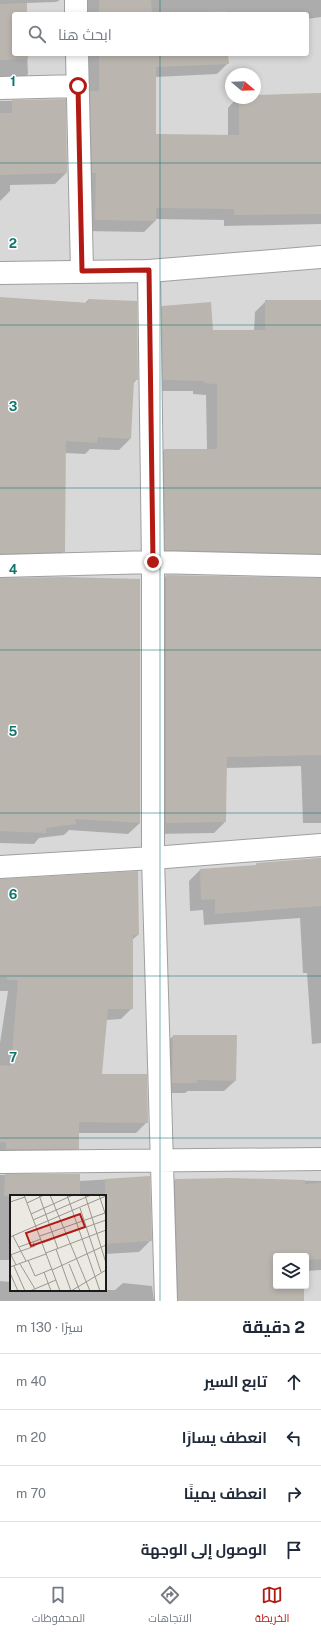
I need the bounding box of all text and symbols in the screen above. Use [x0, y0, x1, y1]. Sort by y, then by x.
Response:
search box [12, 12, 309, 56]
icon: search [26, 23, 48, 45]
text: ابحث هنا [58, 26, 112, 43]
north arrow [225, 68, 261, 104]
text: 1 [10, 74, 16, 89]
route start [69, 77, 87, 95]
text: 2 [9, 236, 17, 251]
text: 3 [9, 399, 18, 414]
route end [144, 553, 162, 571]
text: 4 [9, 562, 18, 577]
text: 5 [9, 724, 18, 739]
text: 6 [9, 887, 18, 902]
text: 7 [9, 1050, 17, 1065]
inset map [10, 1195, 106, 1291]
map controls [273, 1253, 309, 1289]
button: layers [273, 1253, 309, 1289]
text: 2 دقيقة [242, 1317, 305, 1337]
text: سيرًا · 130 m [16, 1320, 83, 1335]
icon: ahead [283, 1371, 305, 1393]
text: تابع السير [204, 1373, 267, 1390]
text: 40 m [16, 1374, 47, 1389]
icon: left [283, 1427, 305, 1449]
text: انعطف يسارًا [182, 1429, 267, 1446]
text: 20 m [16, 1430, 46, 1445]
icon: right [283, 1483, 305, 1505]
text: انعطف يمينًا [184, 1485, 267, 1502]
text: 70 m [16, 1486, 46, 1501]
icon: arrive [283, 1539, 305, 1561]
text: الوصول إلى الوجهة [141, 1541, 267, 1558]
tab: المحفوظات [32, 1584, 85, 1628]
tab: الاتجاهات [148, 1584, 192, 1628]
tab: الخريطة [255, 1584, 289, 1628]

